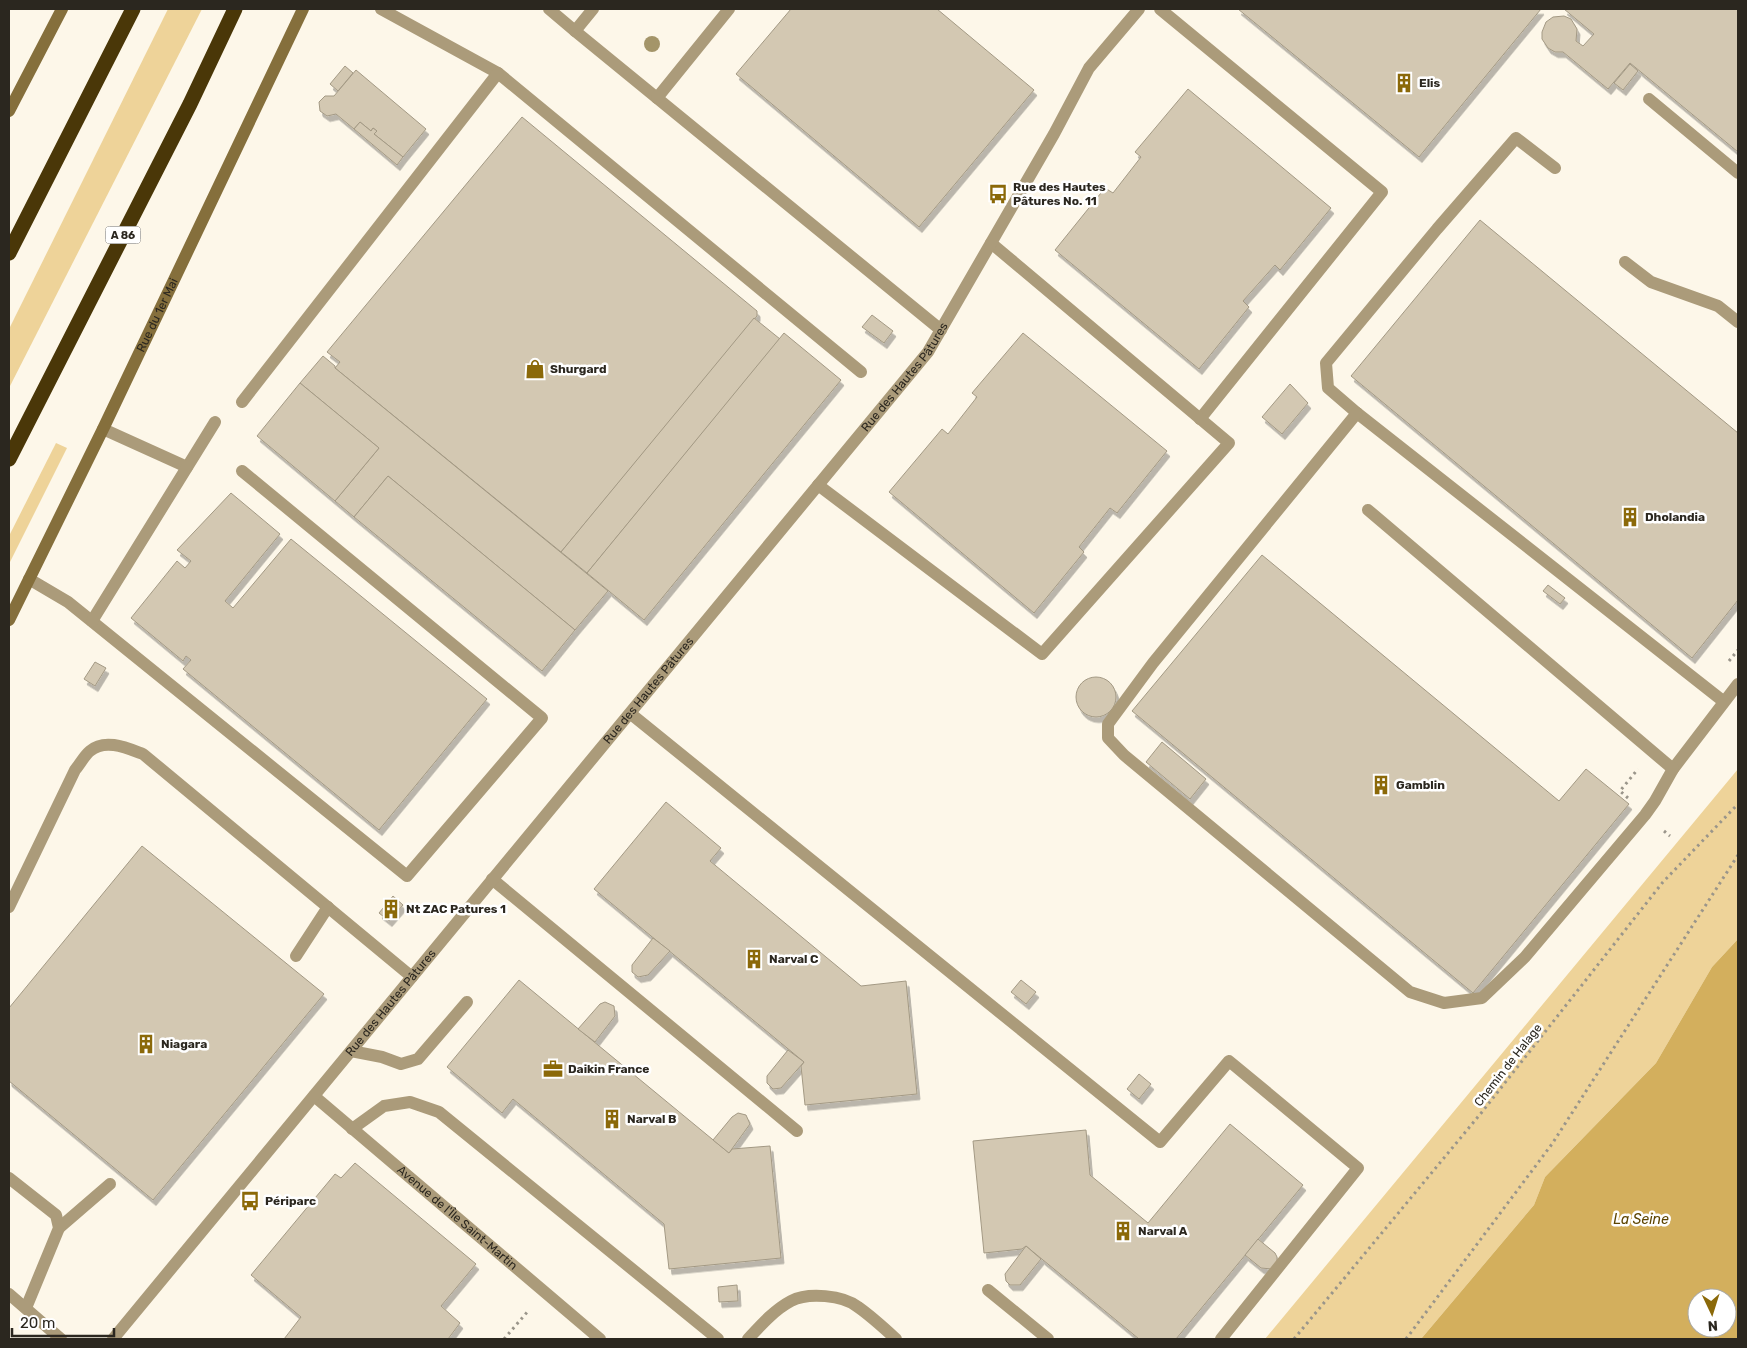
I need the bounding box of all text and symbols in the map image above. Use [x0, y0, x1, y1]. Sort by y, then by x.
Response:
building icon: Elis [1393, 72, 1415, 94]
place label: Elis [1419, 76, 1441, 90]
place label: Rue des Hautes Pâtures No. 11 [1013, 180, 1106, 208]
bus stop icon: Rue des Hautes Pâtures No. 11 [987, 183, 1009, 205]
road number: A 86 [106, 226, 140, 244]
street label: Rue du 1er Mai [134, 276, 181, 354]
street label: Rue des Hautes Pâtures [858, 320, 951, 434]
shop icon: Shurgard [524, 358, 546, 380]
place label: Shurgard [550, 362, 607, 376]
building icon: Dholandia [1619, 506, 1641, 528]
place label: Dholandia [1645, 510, 1705, 524]
street label: Rue des Hautes Pâtures [600, 634, 697, 747]
building icon: Gamblin [1370, 774, 1392, 796]
place label: Gamblin [1396, 778, 1445, 792]
building icon: Nt ZAC Patures 1 [380, 898, 402, 920]
place label: Nt ZAC Patures 1 [406, 902, 506, 916]
street label: Rue des Hautes Pâtures [343, 947, 439, 1059]
building icon: Narval C [743, 948, 765, 970]
place label: Narval C [769, 952, 819, 966]
street label: Chemin de Halage [1471, 1021, 1545, 1109]
building icon: Niagara [135, 1033, 157, 1055]
place label: Niagara [161, 1037, 207, 1051]
office icon: Daikin France [542, 1058, 564, 1080]
place label: Daikin France [568, 1062, 649, 1076]
building icon: Narval B [601, 1108, 623, 1130]
place label: Narval B [627, 1112, 677, 1126]
street label: Avenue de l'Île Saint-Martin [394, 1163, 520, 1273]
bus stop icon: Périparc [239, 1190, 261, 1212]
place label: Périparc [265, 1194, 316, 1208]
water label: La Seine [1613, 1211, 1669, 1228]
building icon: Narval A [1112, 1220, 1134, 1242]
place label: Narval A [1138, 1224, 1188, 1238]
north arrow [1687, 1288, 1737, 1338]
scale bar [12, 1306, 115, 1338]
text: 20 m [20, 1314, 55, 1332]
text: N [1707, 1317, 1718, 1334]

